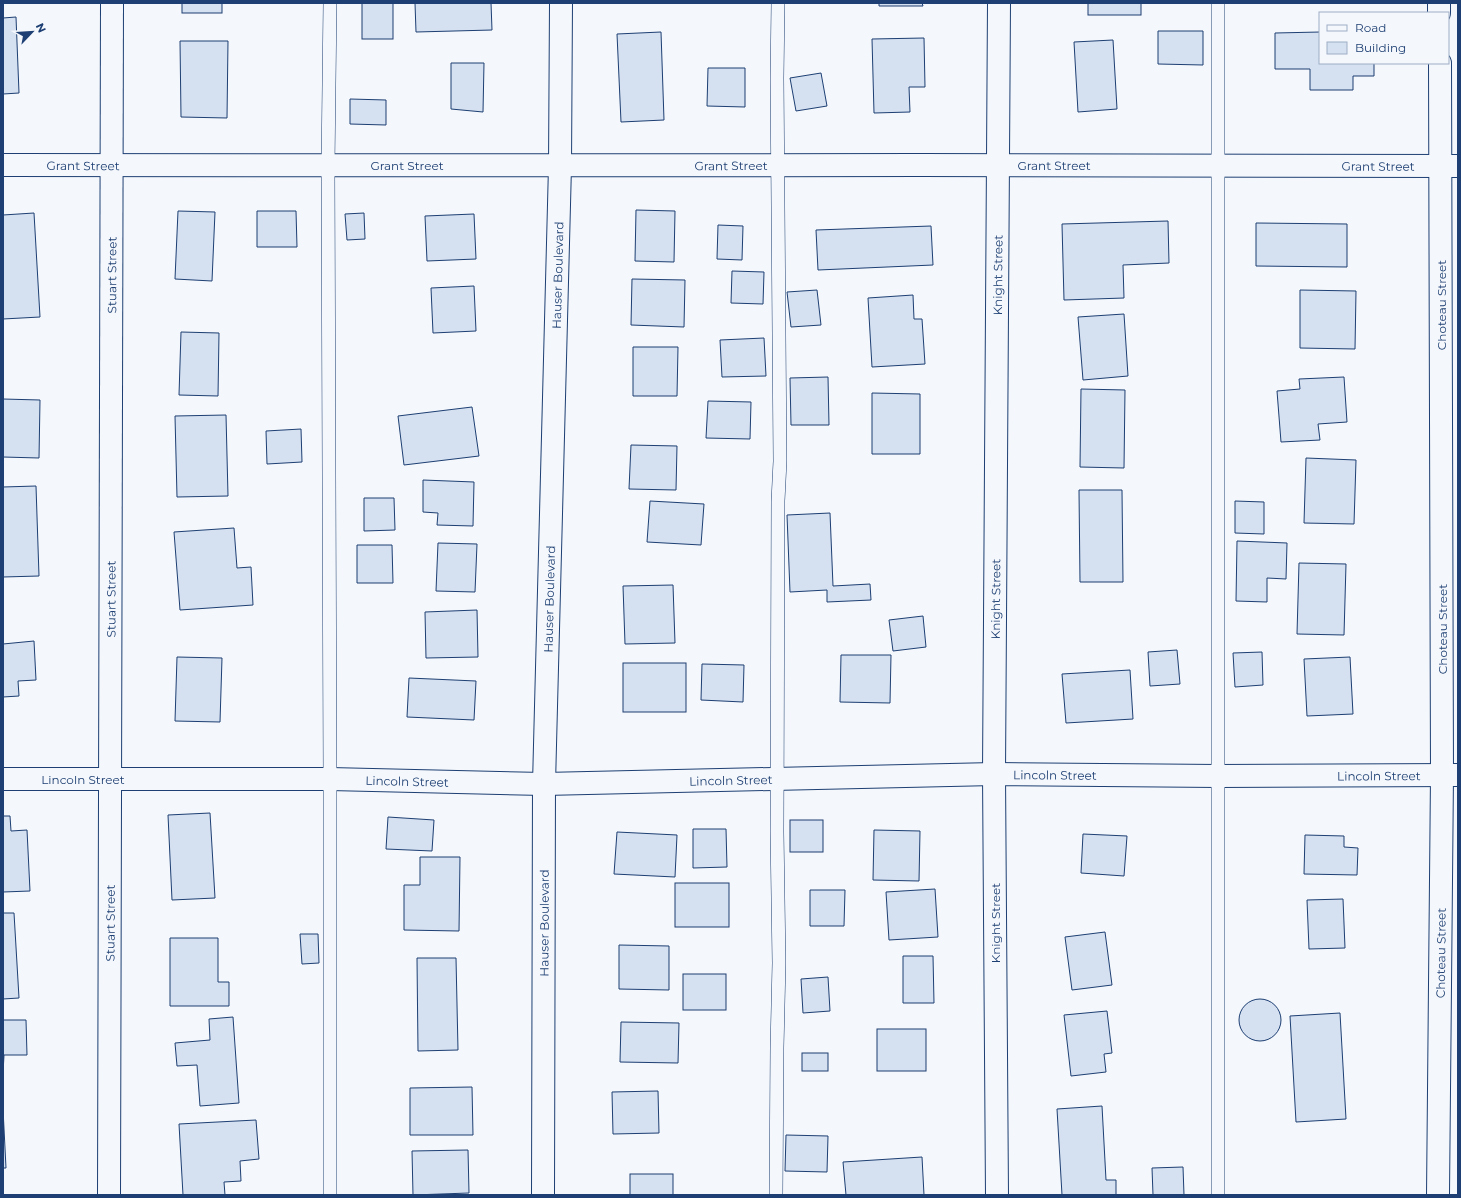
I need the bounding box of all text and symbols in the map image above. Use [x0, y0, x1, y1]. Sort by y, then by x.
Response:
north arrow [12, 12, 52, 52]
legend [1319, 12, 1449, 64]
text: Road [1355, 20, 1386, 35]
text: N [33, 21, 49, 35]
text: Building [1355, 40, 1406, 55]
street label: Grant Street [46, 158, 120, 173]
street label: Grant Street [370, 158, 444, 173]
street label: Grant Street [694, 158, 768, 173]
street label: Grant Street [1017, 158, 1091, 173]
street label: Grant Street [1341, 158, 1415, 173]
street label: Hauser Boulevard [548, 221, 566, 329]
street label: Knight Street [989, 235, 1005, 315]
street label: Stuart Street [104, 236, 119, 313]
street label: Choteau Street [1434, 260, 1449, 350]
street label: Hauser Boulevard [540, 545, 558, 653]
street label: Knight Street [987, 559, 1003, 639]
street label: Stuart Street [103, 560, 118, 637]
street label: Choteau Street [1435, 584, 1450, 674]
street label: Lincoln Street [1013, 767, 1097, 782]
street label: Lincoln Street [1337, 768, 1421, 783]
street label: Lincoln Street [689, 771, 773, 788]
street label: Lincoln Street [41, 772, 125, 787]
street label: Lincoln Street [365, 772, 449, 789]
street label: Hauser Boulevard [536, 869, 551, 977]
street label: Knight Street [988, 883, 1003, 963]
street label: Stuart Street [102, 884, 117, 961]
street label: Choteau Street [1432, 908, 1448, 998]

